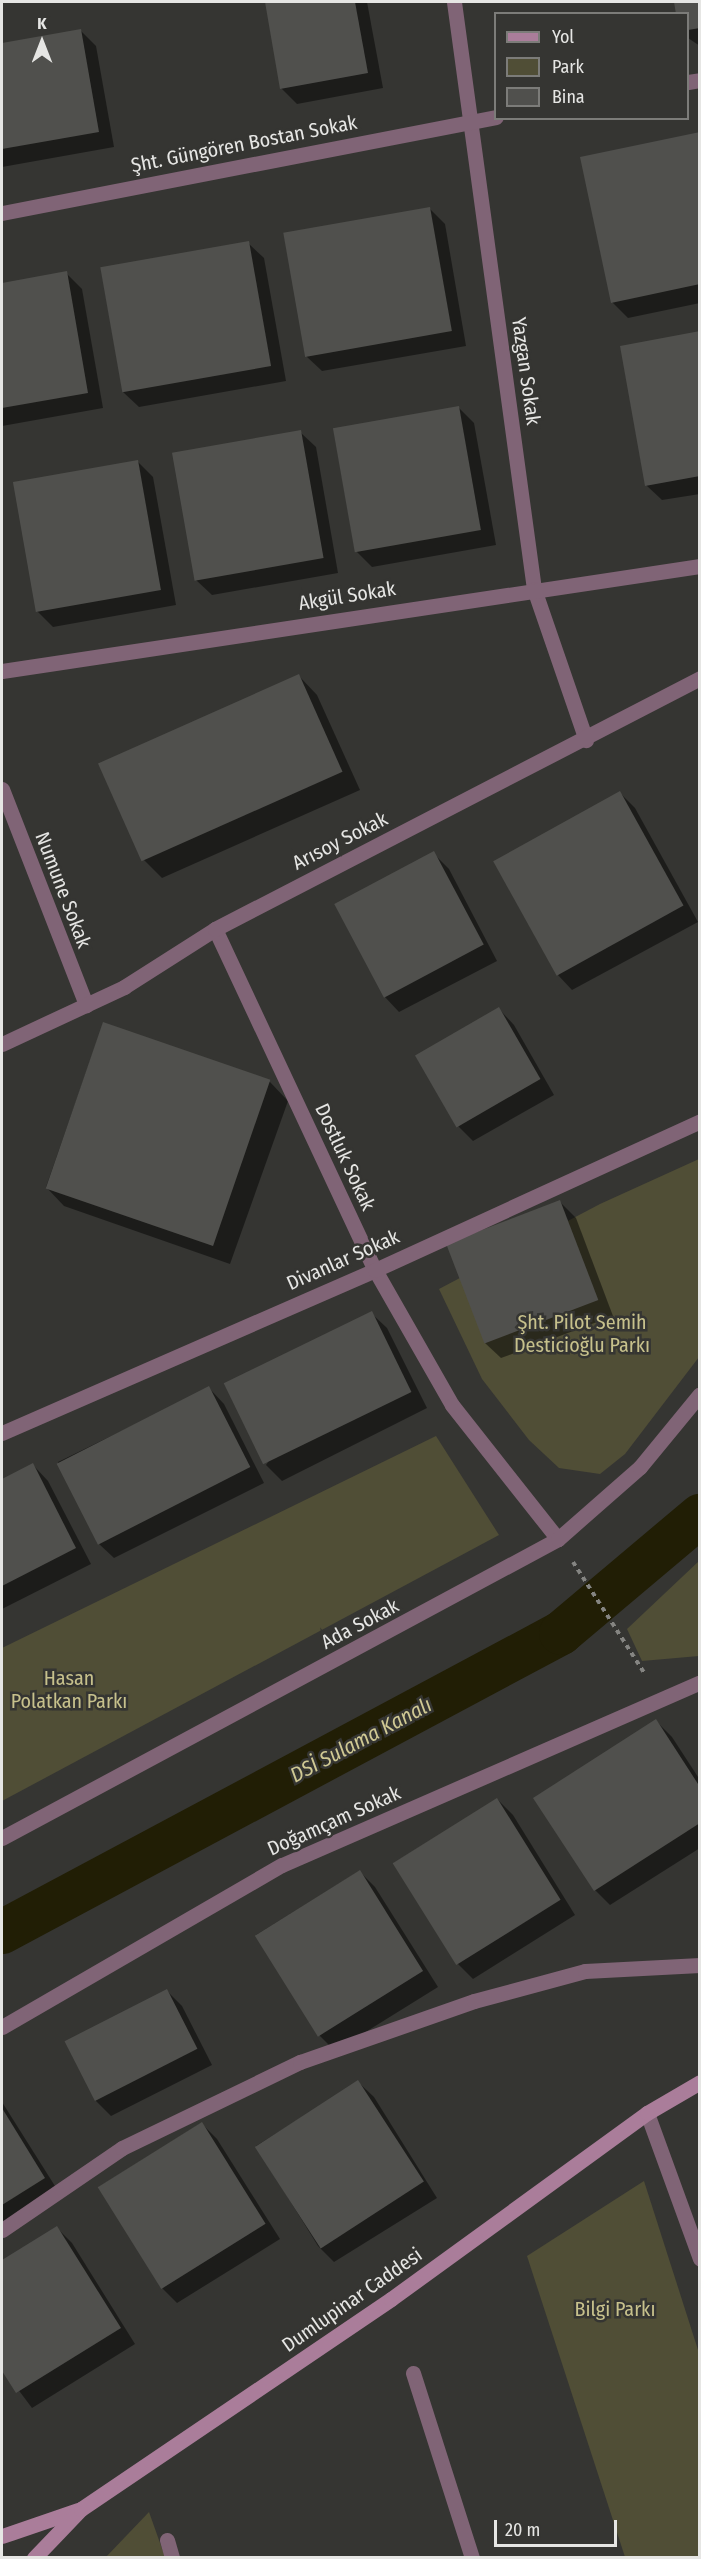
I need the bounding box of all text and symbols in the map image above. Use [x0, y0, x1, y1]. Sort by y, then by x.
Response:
north arrow [12, 12, 72, 72]
legend [494, 12, 689, 120]
text: K [37, 14, 47, 33]
text: Yol [552, 26, 574, 48]
text: Park [552, 56, 584, 78]
text: Bina [552, 86, 585, 108]
street label: Şht. Güngören Bostan Sokak [129, 110, 359, 178]
street label: Yazgan Sokak [507, 316, 545, 426]
street label: Akgül Sokak [297, 576, 397, 616]
street label: Arısoy Sokak [288, 807, 392, 875]
street label: Numune Sokak [30, 829, 96, 951]
street label: Dostluk Sokak [310, 1100, 380, 1214]
street label: Divanlar Sokak [283, 1224, 403, 1296]
park label: Şht. Pilot Semih Desticioğlu Parkı [514, 1310, 650, 1357]
street label: Ada Sokak [317, 1594, 403, 1654]
park label: Hasan Polatkan Parkı [11, 1666, 127, 1713]
water label: DSİ Sulama Kanalı [286, 1692, 436, 1788]
street label: Doğamçam Sokak [264, 1781, 404, 1861]
street label: Dumlupinar Caddesi [277, 2243, 427, 2357]
park label: Bilgi Parkı [575, 2297, 655, 2321]
scale bar [497, 2508, 620, 2546]
text: 20 m [505, 2519, 540, 2541]

